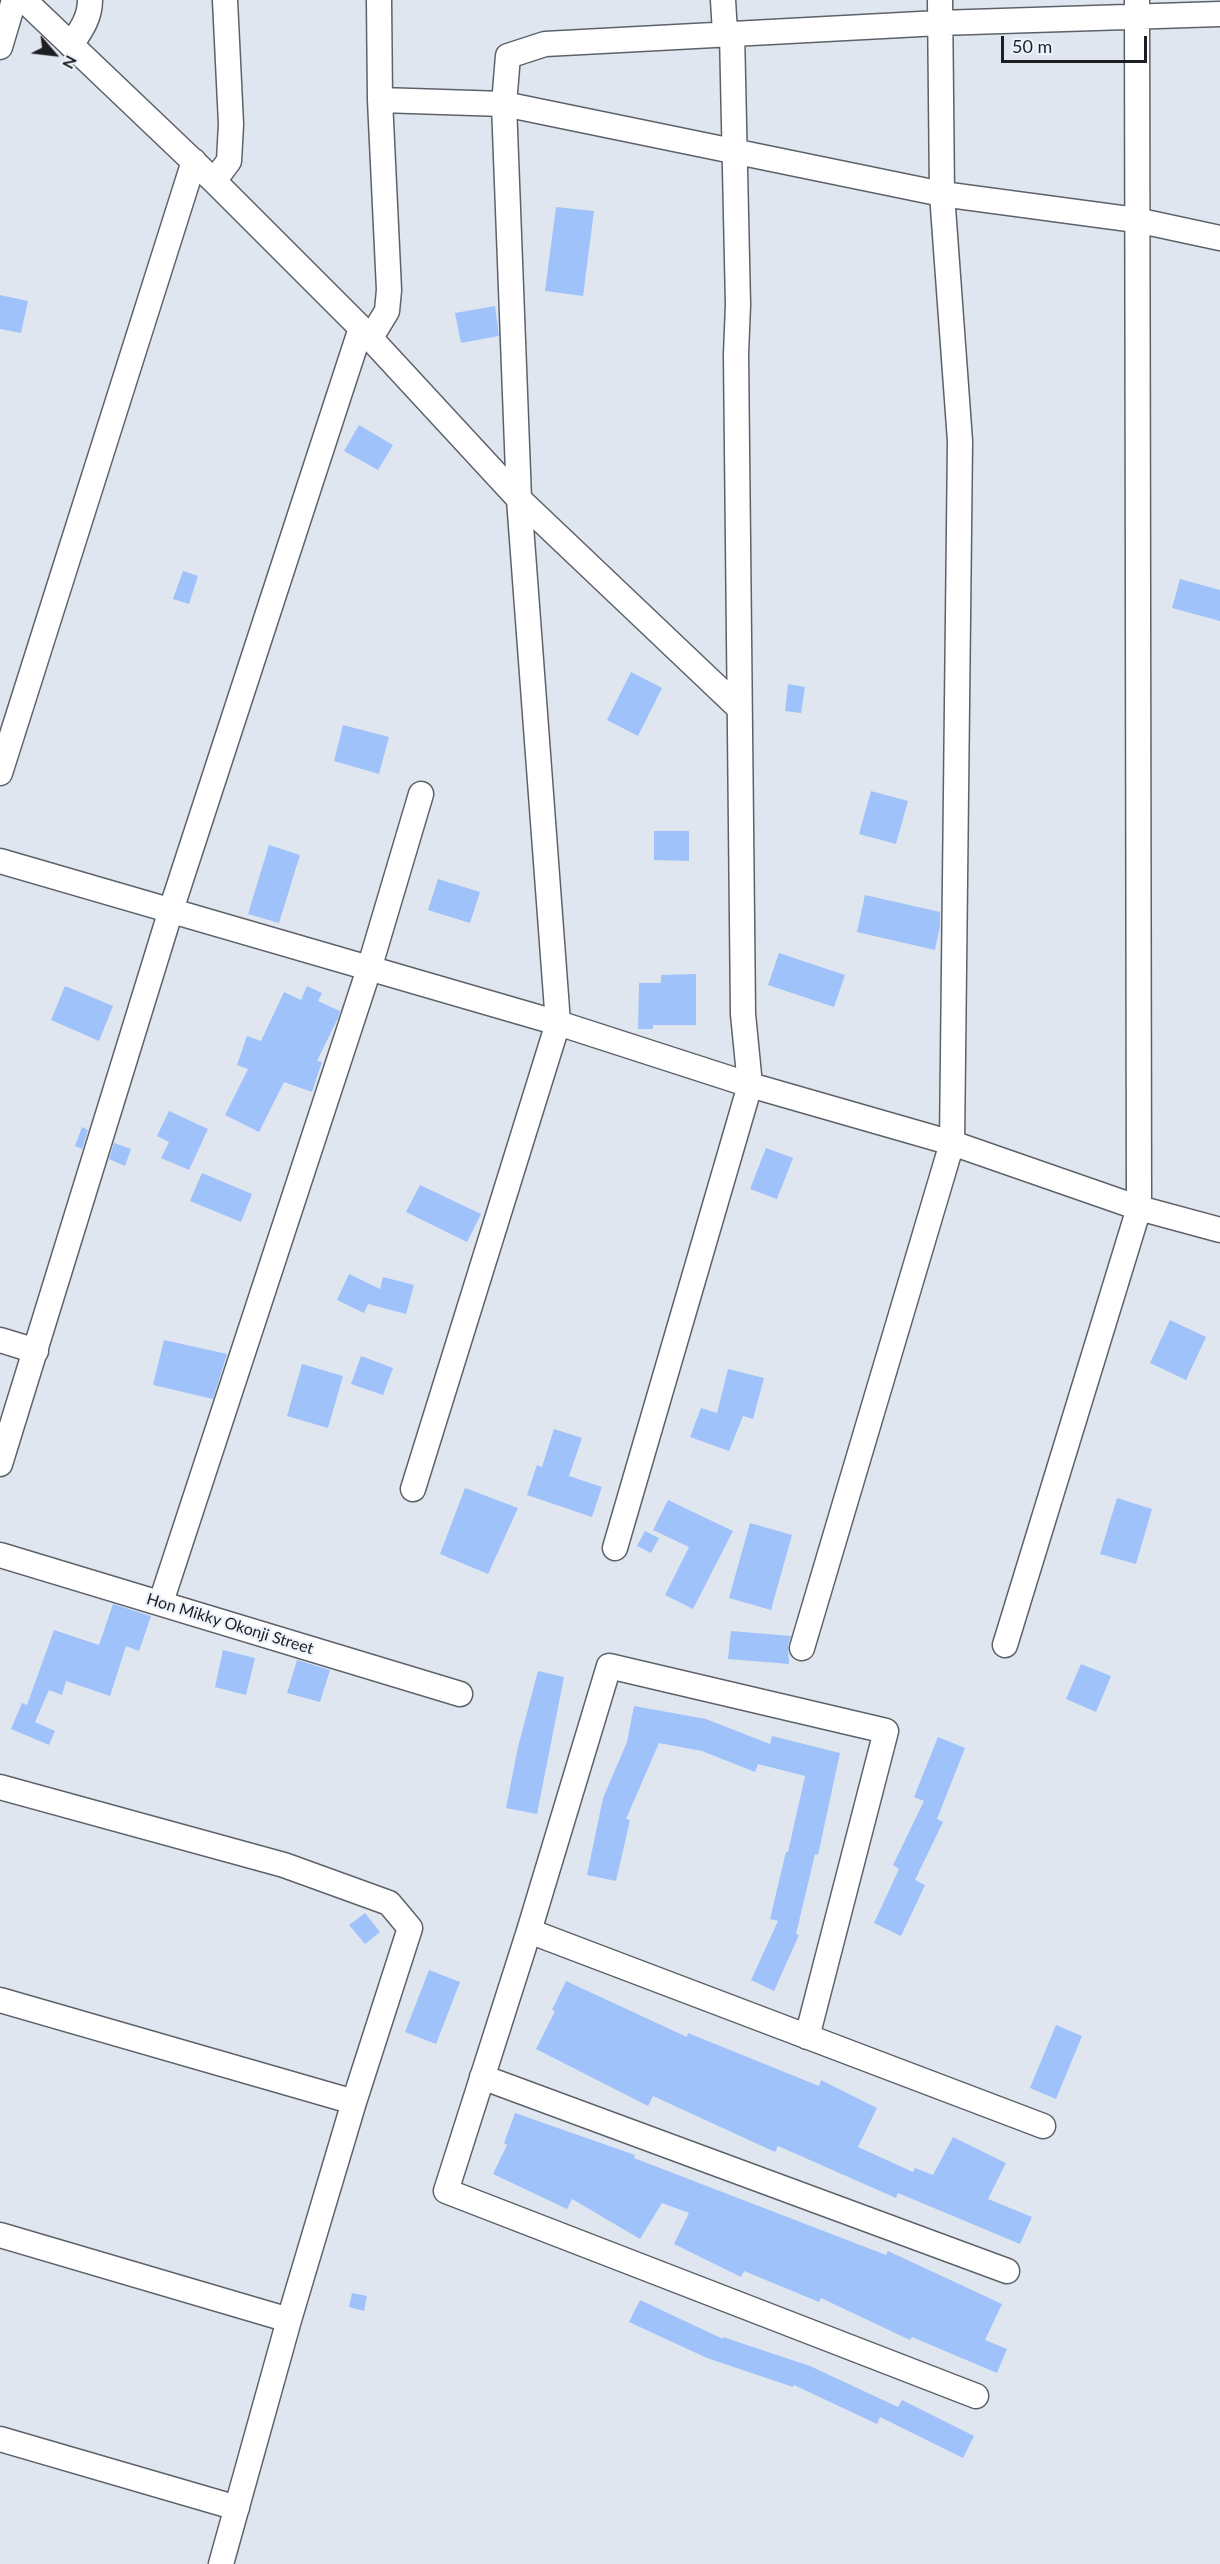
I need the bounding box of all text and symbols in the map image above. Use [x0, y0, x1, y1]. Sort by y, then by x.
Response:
north arrow [24, 24, 84, 84]
scale bar [1004, 24, 1150, 62]
text: 50 m [1012, 35, 1052, 57]
text: N [59, 53, 82, 73]
street label: Hon Mikky Okonji Street [144, 1589, 316, 1659]

